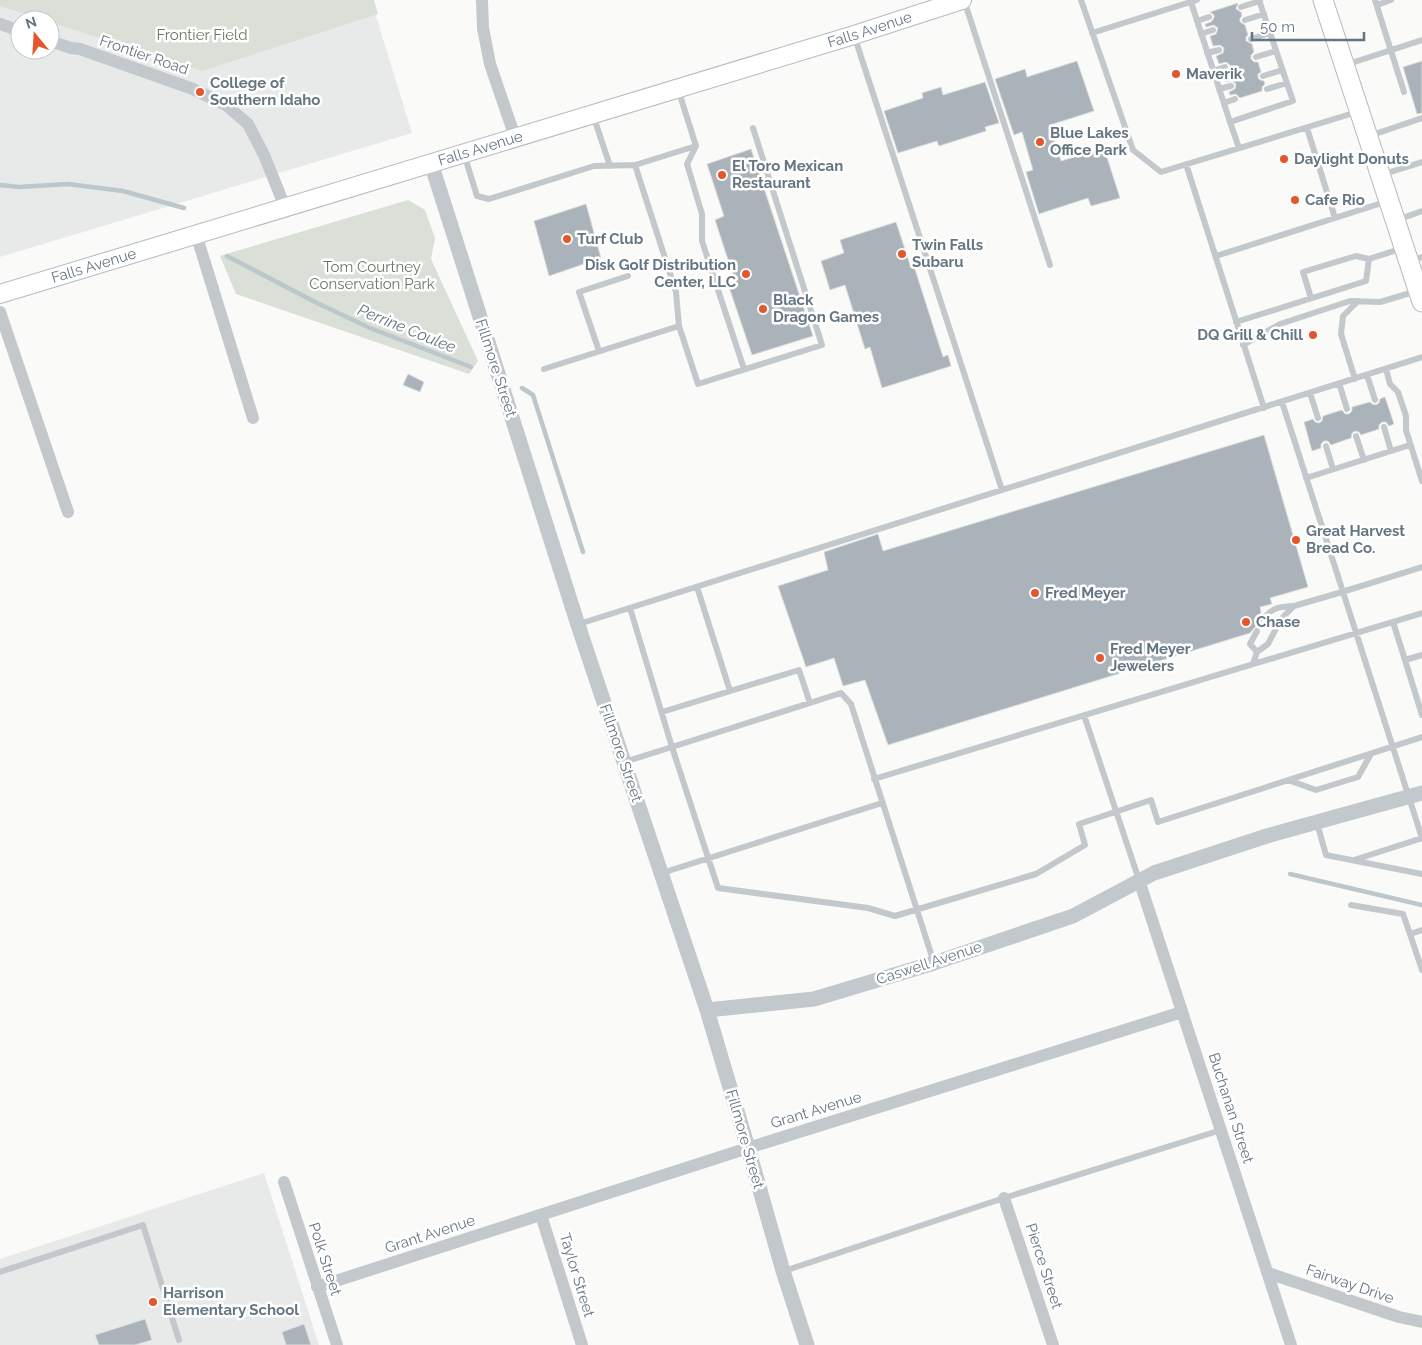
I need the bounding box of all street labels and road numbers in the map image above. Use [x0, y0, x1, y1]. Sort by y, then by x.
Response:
street label: Falls Avenue [825, 8, 914, 52]
street label: Frontier Road [97, 31, 191, 79]
street label: Falls Avenue [436, 127, 525, 170]
street label: Falls Avenue [49, 244, 138, 287]
street label: Fillmore Street [472, 317, 520, 419]
street label: Fillmore Street [596, 702, 646, 804]
street label: Caswell Avenue [874, 937, 984, 989]
street label: Buchanan Street [1205, 1050, 1257, 1166]
street label: Fillmore Street [722, 1087, 768, 1191]
street label: Grant Avenue [768, 1088, 864, 1132]
street label: Grant Avenue [383, 1211, 478, 1257]
street label: Polk Street [305, 1220, 345, 1298]
street label: Pierce Street [1022, 1221, 1066, 1311]
street label: Taylor Street [556, 1231, 598, 1319]
street label: Fairway Drive [1304, 1261, 1397, 1308]

